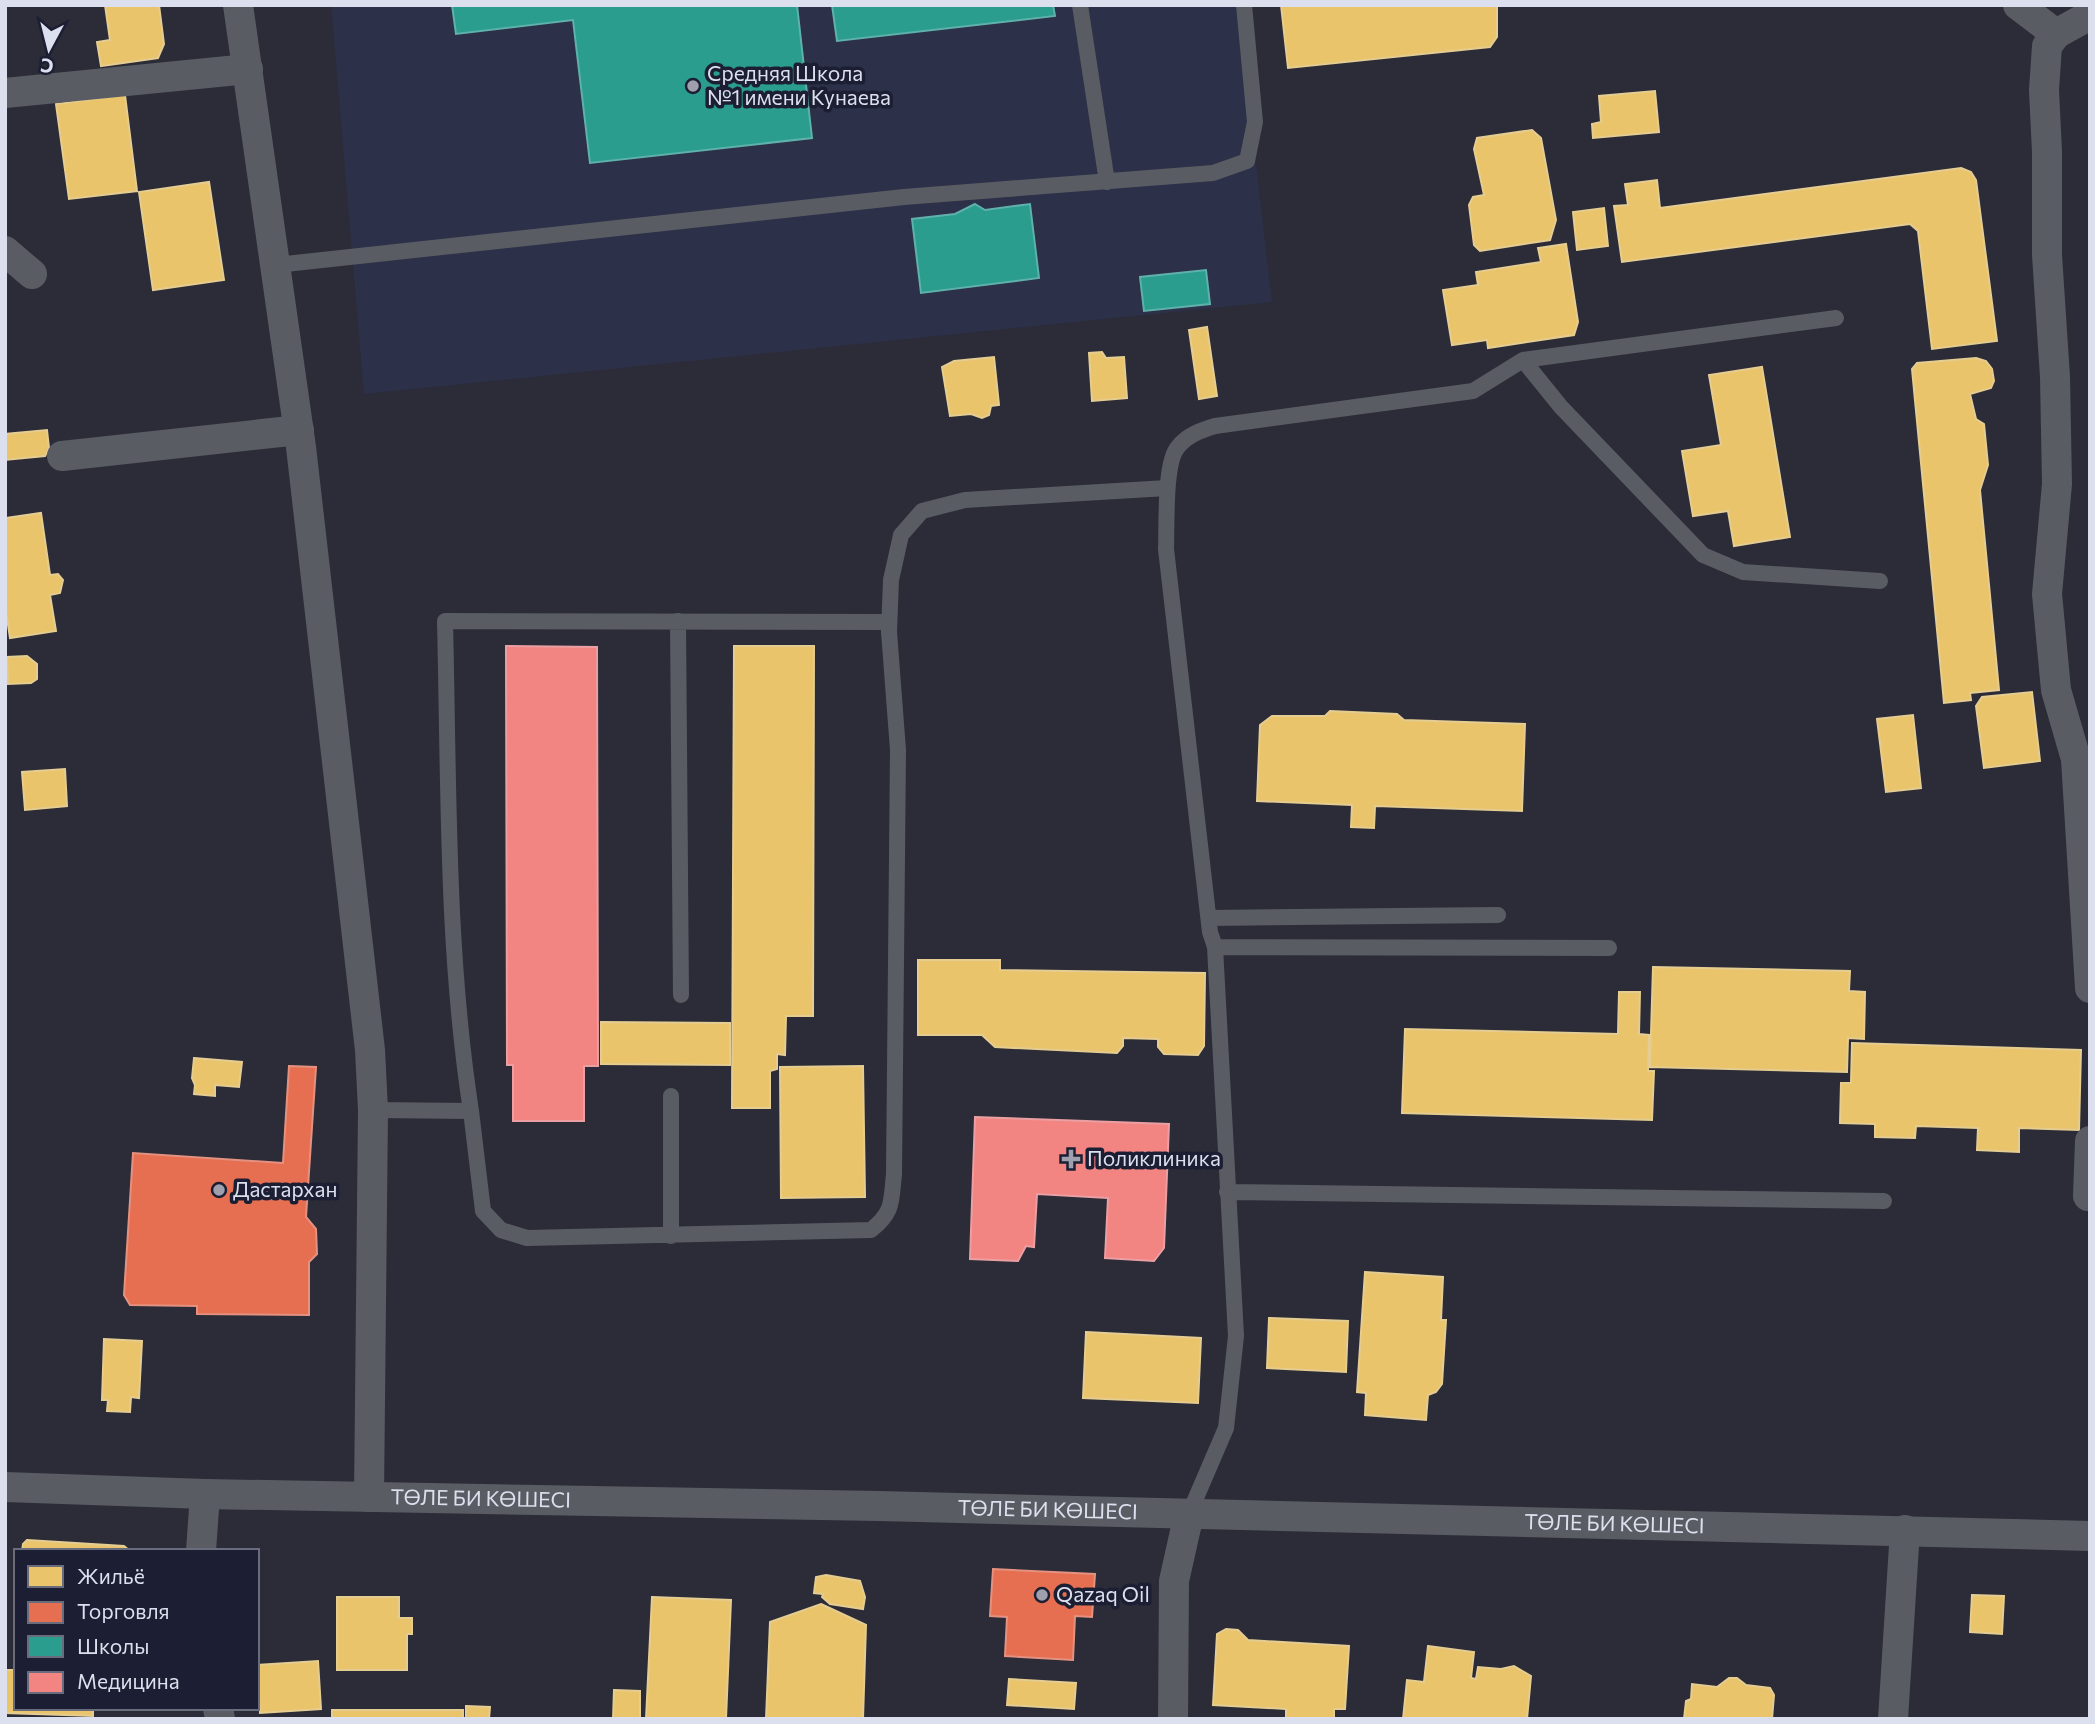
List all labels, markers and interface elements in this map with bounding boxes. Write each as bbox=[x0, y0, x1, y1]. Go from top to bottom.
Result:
north arrow bbox=[14, 14, 84, 84]
text: С bbox=[39, 54, 55, 79]
place label: Средняя Школа №1 имени Кунаева bbox=[707, 60, 891, 109]
marker: Средняя Школа №1 имени Кунаева bbox=[685, 78, 701, 94]
place label: Поликлиника bbox=[1087, 1145, 1221, 1170]
marker: Поликлиника bbox=[1061, 1149, 1081, 1169]
place label: Дастархан bbox=[233, 1176, 337, 1201]
marker: Дастархан bbox=[211, 1182, 227, 1198]
street label: ТӨЛЕ БИ КӨШЕСІ bbox=[391, 1483, 571, 1512]
street label: ТӨЛЕ БИ КӨШЕСІ bbox=[957, 1494, 1138, 1523]
street label: ТӨЛЕ БИ КӨШЕСІ bbox=[1524, 1508, 1705, 1537]
legend bbox=[14, 1549, 259, 1710]
text: Жильё bbox=[77, 1563, 145, 1588]
place label: Qazaq Oil bbox=[1056, 1581, 1150, 1606]
marker: Qazaq Oil bbox=[1034, 1587, 1050, 1603]
text: Торговля bbox=[77, 1598, 170, 1623]
text: Школы bbox=[77, 1633, 149, 1658]
text: Медицина bbox=[77, 1668, 180, 1693]

